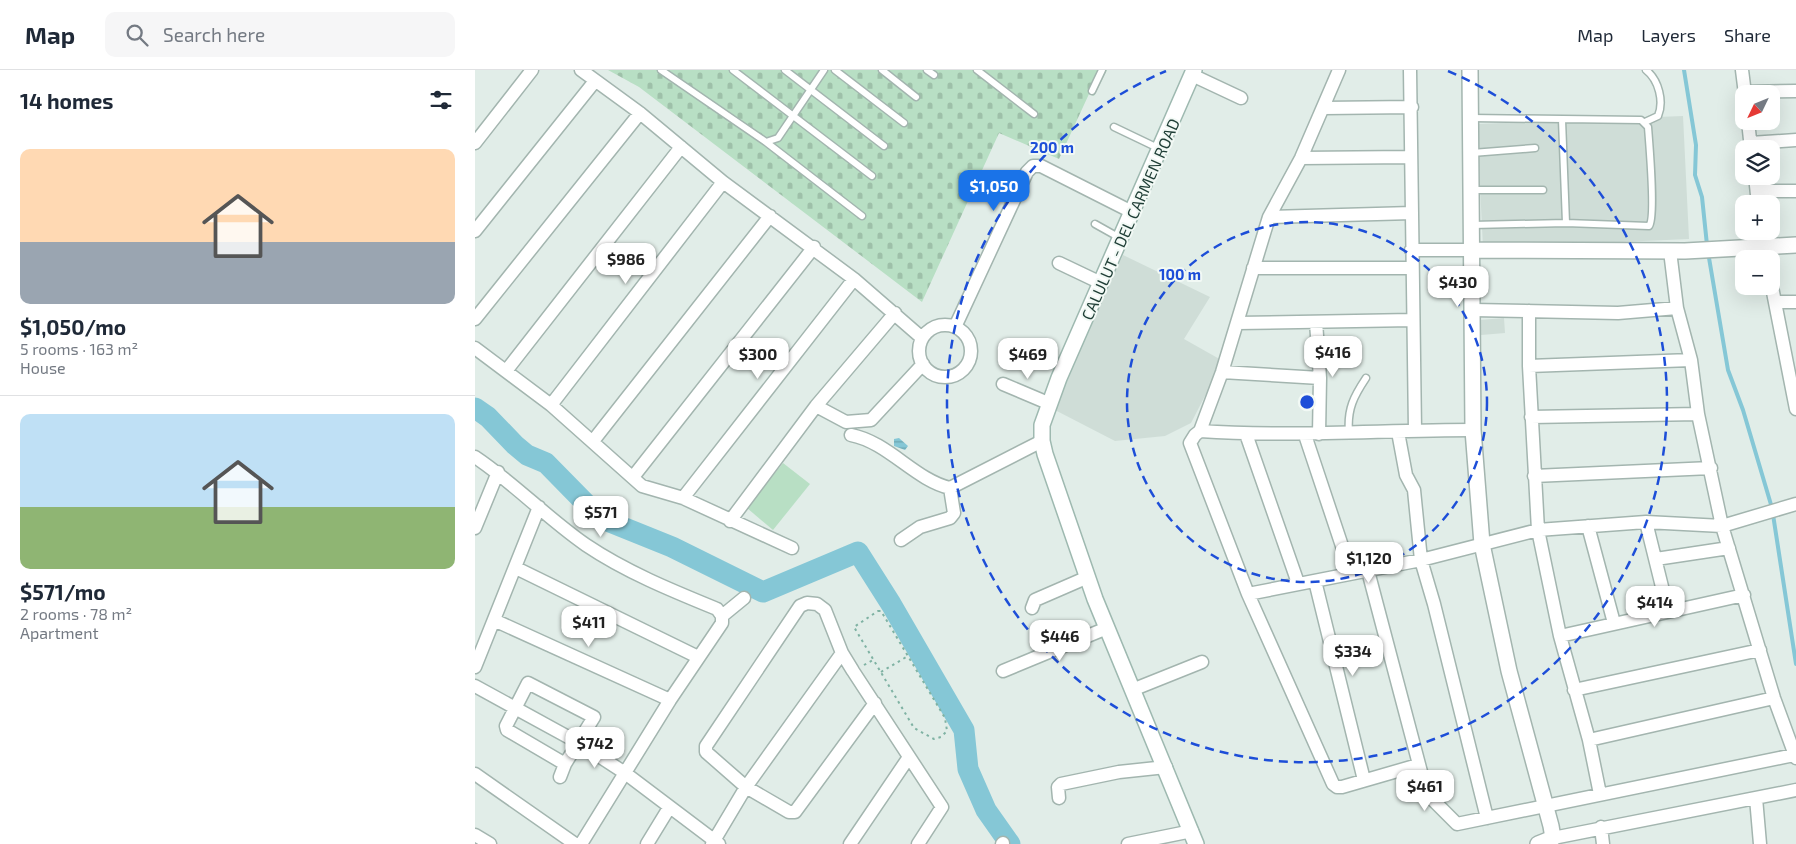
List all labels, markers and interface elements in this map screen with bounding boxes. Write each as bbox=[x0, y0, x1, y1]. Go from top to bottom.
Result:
search box bbox=[105, 12, 455, 57]
text: Map bbox=[25, 20, 75, 49]
icon: search bbox=[123, 21, 151, 49]
text: Search here bbox=[163, 23, 265, 46]
text: Map bbox=[1577, 24, 1613, 46]
text: Layers bbox=[1641, 24, 1696, 46]
text: Share bbox=[1724, 24, 1771, 46]
north arrow bbox=[1735, 85, 1780, 130]
map controls bbox=[1735, 85, 1780, 295]
icon: filters bbox=[427, 86, 455, 114]
text: 14 homes bbox=[20, 88, 114, 113]
street label: CALULUT - DEL CARMEN ROAD bbox=[1077, 115, 1183, 323]
text: 200 m bbox=[1030, 138, 1074, 156]
button: layers bbox=[1735, 140, 1780, 185]
pin: $1,050 bbox=[953, 170, 1035, 212]
text: $1,050 bbox=[969, 176, 1019, 195]
icon: home bbox=[193, 181, 283, 271]
button: + bbox=[1735, 195, 1780, 240]
pin: $986 bbox=[596, 242, 656, 285]
text: $986 bbox=[607, 249, 645, 268]
button: − bbox=[1735, 250, 1780, 295]
text: 100 m bbox=[1159, 265, 1201, 283]
pin: $430 bbox=[1428, 266, 1488, 308]
text: $430 bbox=[1439, 272, 1477, 291]
text: $1,050/mo bbox=[20, 314, 126, 339]
pin: $416 bbox=[1303, 336, 1363, 378]
pin: $300 bbox=[728, 338, 788, 380]
pin: $469 bbox=[998, 338, 1058, 380]
text: 5 rooms · 163 m² bbox=[20, 339, 138, 358]
text: $416 bbox=[1315, 342, 1351, 361]
text: $300 bbox=[739, 344, 777, 363]
text: $469 bbox=[1009, 344, 1047, 363]
text: House bbox=[20, 358, 66, 377]
centre of rings bbox=[1298, 393, 1316, 411]
icon: home bbox=[193, 447, 283, 537]
pin: $571 bbox=[571, 496, 631, 538]
text: $571 bbox=[584, 502, 618, 521]
pin: $1,120 bbox=[1328, 542, 1410, 584]
text: $1,120 bbox=[1346, 548, 1392, 567]
text: $571/mo bbox=[20, 579, 106, 604]
pin: $414 bbox=[1625, 586, 1685, 628]
text: $414 bbox=[1637, 592, 1673, 611]
text: 2 rooms · 78 m² bbox=[20, 604, 132, 623]
pin: $411 bbox=[559, 606, 619, 648]
text: $411 bbox=[572, 612, 606, 631]
pin: $446 bbox=[1030, 620, 1090, 662]
text: Apartment bbox=[20, 623, 99, 642]
text: $446 bbox=[1040, 626, 1080, 645]
pin: $334 bbox=[1323, 634, 1383, 677]
text: $334 bbox=[1334, 641, 1372, 660]
pin: $742 bbox=[565, 726, 625, 769]
text: $742 bbox=[576, 733, 614, 752]
pin: $461 bbox=[1395, 770, 1455, 812]
text: $461 bbox=[1407, 776, 1443, 795]

